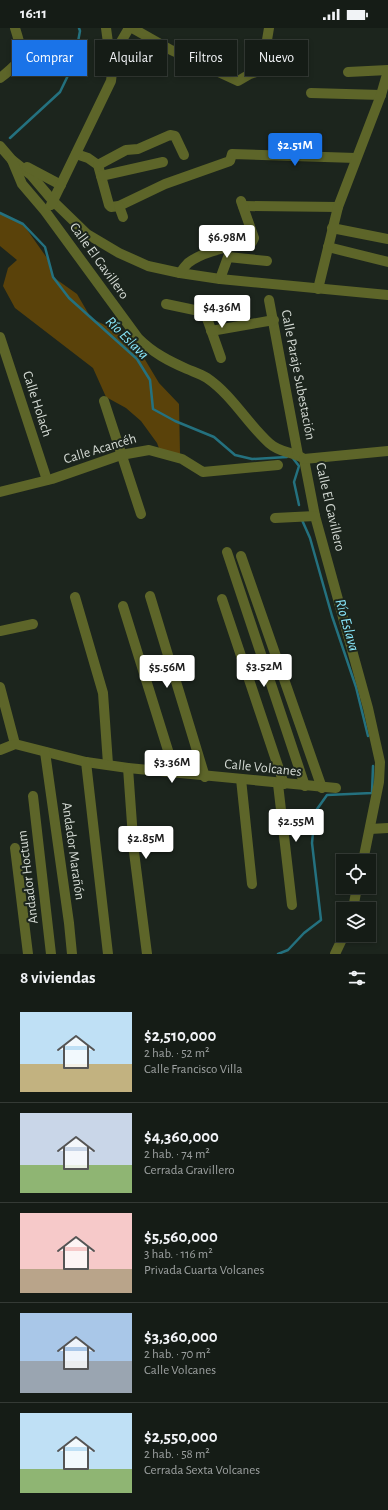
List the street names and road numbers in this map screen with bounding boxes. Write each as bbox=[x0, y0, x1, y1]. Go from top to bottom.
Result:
street label: Calle El Gavillero bbox=[67, 220, 131, 302]
street label: Calle Paraje Subestación bbox=[279, 309, 317, 441]
street label: Calle Holach bbox=[20, 369, 54, 439]
street label: Calle Acancéh bbox=[62, 431, 138, 467]
street label: Calle El Gavillero bbox=[313, 461, 347, 553]
street label: Calle Volcanes bbox=[224, 757, 302, 779]
street label: Andador Marañón bbox=[59, 801, 87, 901]
street label: Andador Hoctum bbox=[15, 830, 41, 924]

